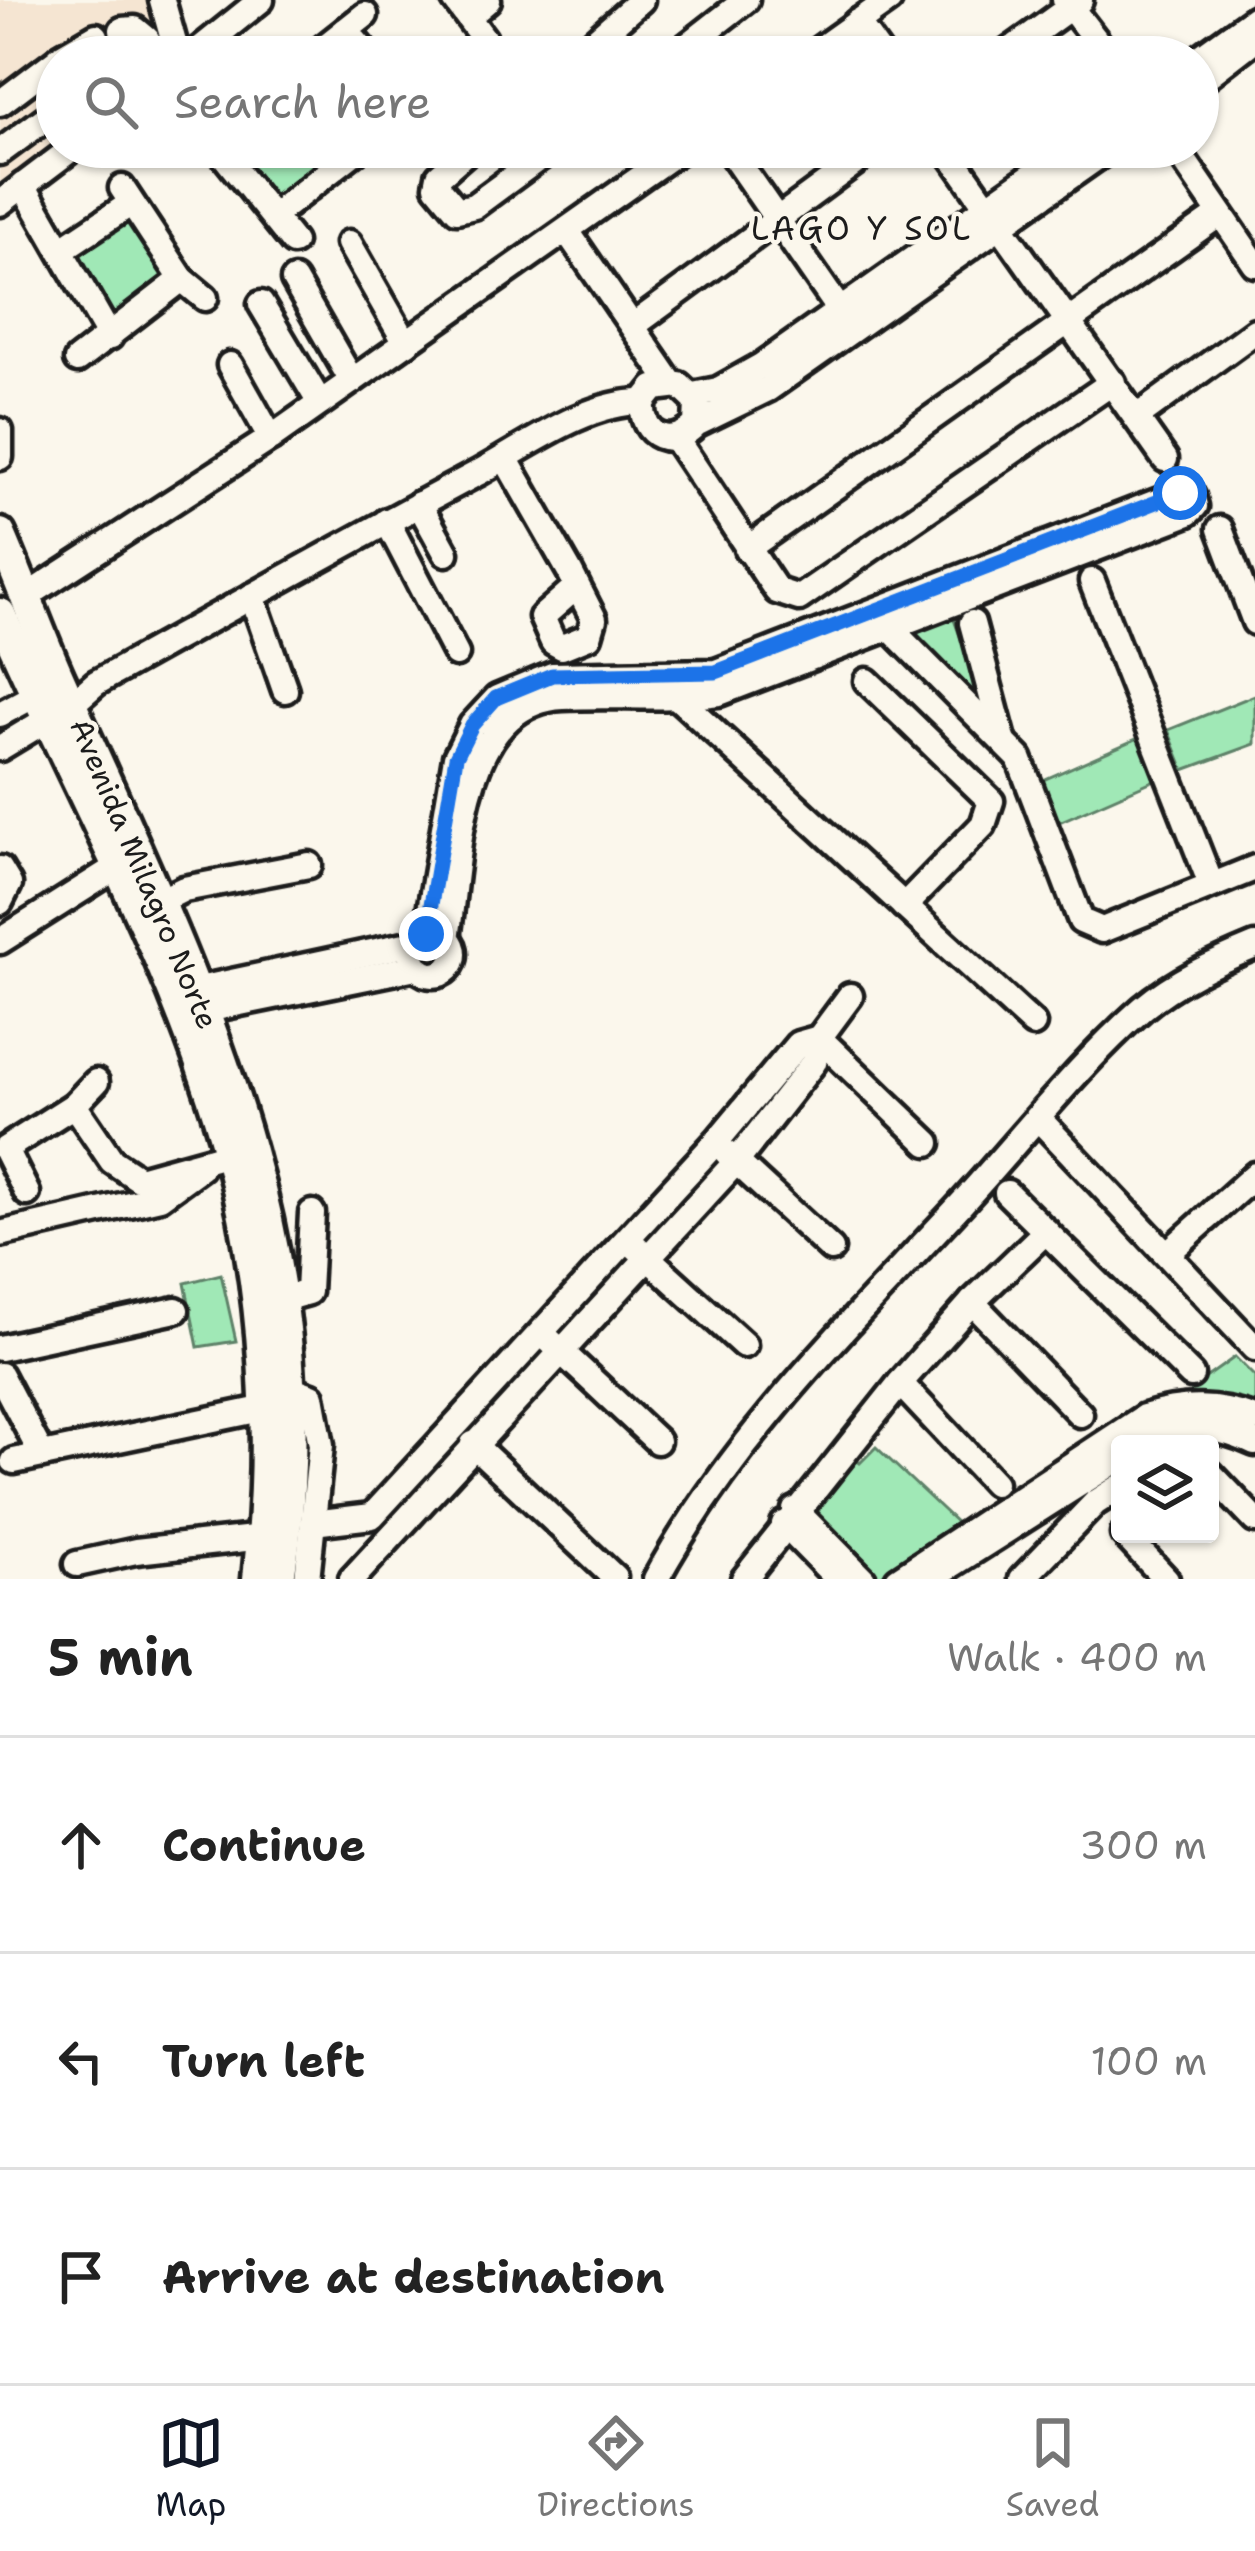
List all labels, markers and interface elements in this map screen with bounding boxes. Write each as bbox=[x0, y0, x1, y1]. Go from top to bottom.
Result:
search box bbox=[36, 36, 1219, 168]
icon: search bbox=[78, 69, 144, 135]
text: Search here bbox=[174, 72, 431, 132]
district label: LAGO Y SOL bbox=[751, 206, 973, 251]
route start bbox=[1153, 466, 1207, 520]
street label: Avenida Milagro Norte bbox=[60, 712, 229, 1035]
route end bbox=[399, 907, 453, 961]
map controls bbox=[1111, 1435, 1219, 1543]
button: layers bbox=[1111, 1435, 1219, 1543]
text: 5 min bbox=[48, 1623, 193, 1691]
text: Walk · 400 m bbox=[947, 1631, 1207, 1683]
icon: ahead bbox=[48, 1812, 114, 1878]
text: Continue bbox=[162, 1815, 366, 1875]
text: 300 m bbox=[1079, 1819, 1207, 1871]
icon: left bbox=[48, 2028, 114, 2094]
text: Turn left bbox=[162, 2031, 365, 2091]
text: 100 m bbox=[1091, 2035, 1207, 2087]
icon: arrive bbox=[48, 2244, 114, 2310]
text: Arrive at destination bbox=[162, 2247, 665, 2307]
tab: Map bbox=[156, 2410, 226, 2527]
tab: Directions bbox=[537, 2410, 695, 2527]
tab: Saved bbox=[1006, 2410, 1099, 2527]

